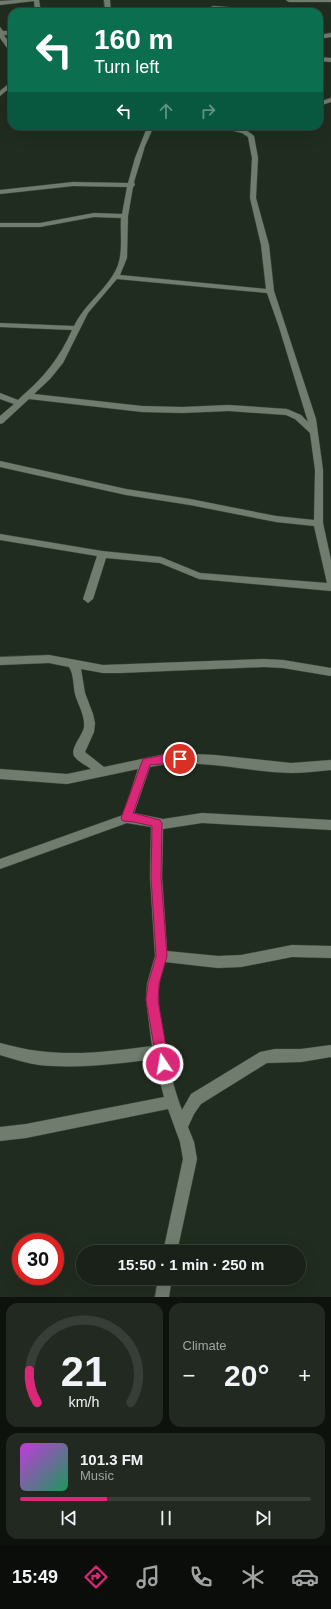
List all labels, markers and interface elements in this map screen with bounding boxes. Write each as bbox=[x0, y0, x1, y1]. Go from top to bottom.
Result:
icon: left bbox=[28, 24, 80, 76]
text: 160 m bbox=[94, 24, 173, 55]
text: Turn left bbox=[94, 57, 159, 77]
icon: left bbox=[113, 100, 135, 122]
icon: ahead bbox=[155, 100, 177, 122]
icon: right bbox=[197, 100, 219, 122]
pin bbox=[163, 742, 197, 776]
icon: arrive bbox=[169, 748, 191, 770]
position arrow bbox=[142, 1043, 184, 1085]
speed limit sign: 30 bbox=[12, 1233, 64, 1285]
text: 15:50 · 1 min · 250 m bbox=[118, 1256, 264, 1273]
text: Climate bbox=[183, 1338, 227, 1353]
text: 21 bbox=[61, 1348, 107, 1395]
text: 20° bbox=[224, 1359, 269, 1392]
text: − bbox=[183, 1363, 195, 1388]
text: + bbox=[298, 1363, 311, 1388]
text: km/h bbox=[69, 1394, 100, 1410]
text: 101.3 FM bbox=[80, 1451, 143, 1468]
text: Music bbox=[80, 1468, 114, 1483]
icon: previous bbox=[58, 1507, 80, 1529]
icon: pause bbox=[155, 1507, 177, 1529]
icon: next bbox=[252, 1507, 274, 1529]
icon: directions bbox=[82, 1563, 110, 1591]
icon: music bbox=[134, 1563, 162, 1591]
icon: phone bbox=[187, 1563, 215, 1591]
icon: climate bbox=[239, 1563, 267, 1591]
icon: car bbox=[291, 1563, 319, 1591]
text: 15:49 bbox=[12, 1567, 58, 1587]

